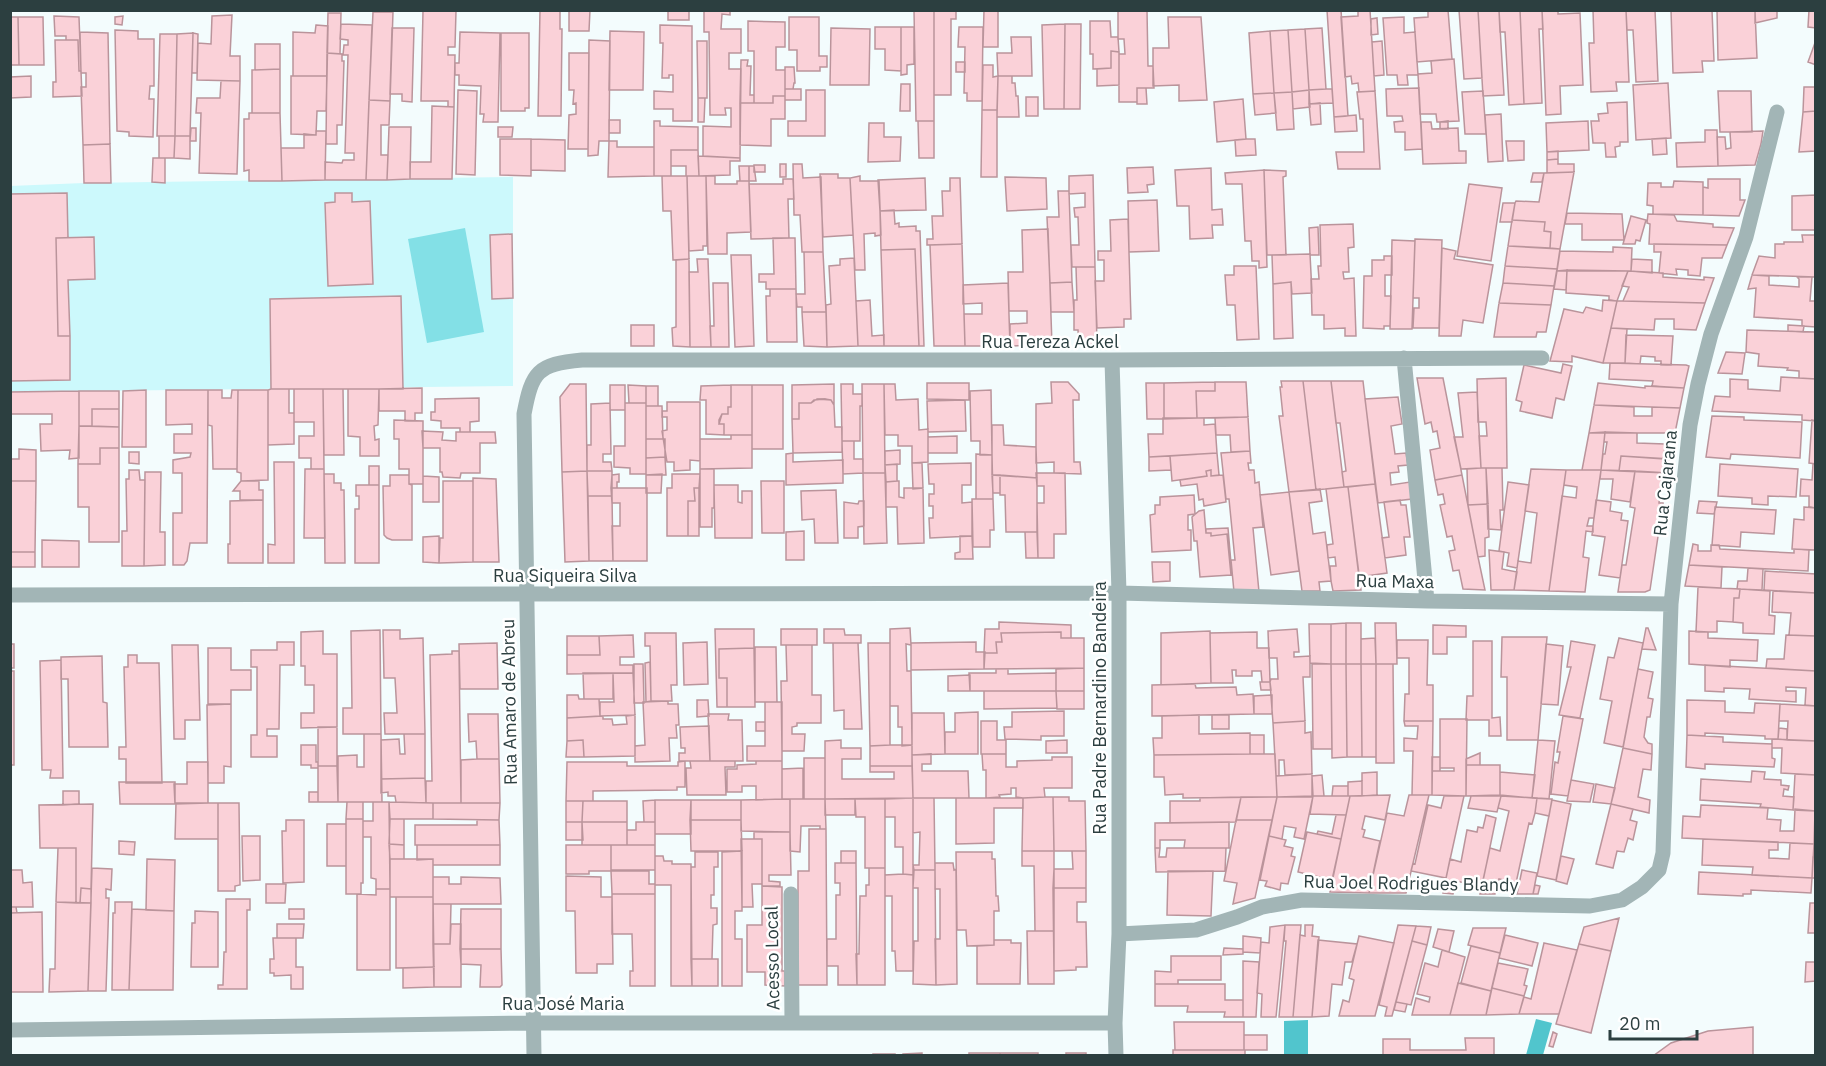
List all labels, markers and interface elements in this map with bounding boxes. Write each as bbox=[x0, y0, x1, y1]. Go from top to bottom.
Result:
street label: Rua Tereza Ackel bbox=[981, 330, 1119, 353]
street label: Rua Cajarana bbox=[1648, 428, 1682, 537]
street label: Rua Siqueira Silva bbox=[493, 564, 637, 587]
street label: Rua Maxa bbox=[1356, 569, 1435, 593]
street label: Rua Padre Bernardino Bandeira bbox=[1088, 581, 1111, 835]
street label: Rua Amaro de Abreu bbox=[496, 619, 522, 785]
street label: Rua Joel Rodrigues Blandy bbox=[1303, 870, 1519, 896]
street label: Acesso Local bbox=[760, 905, 784, 1010]
street label: Rua José Maria bbox=[502, 992, 625, 1015]
scale bar bbox=[1610, 1003, 1697, 1041]
text: 20 m bbox=[1619, 1012, 1661, 1035]

